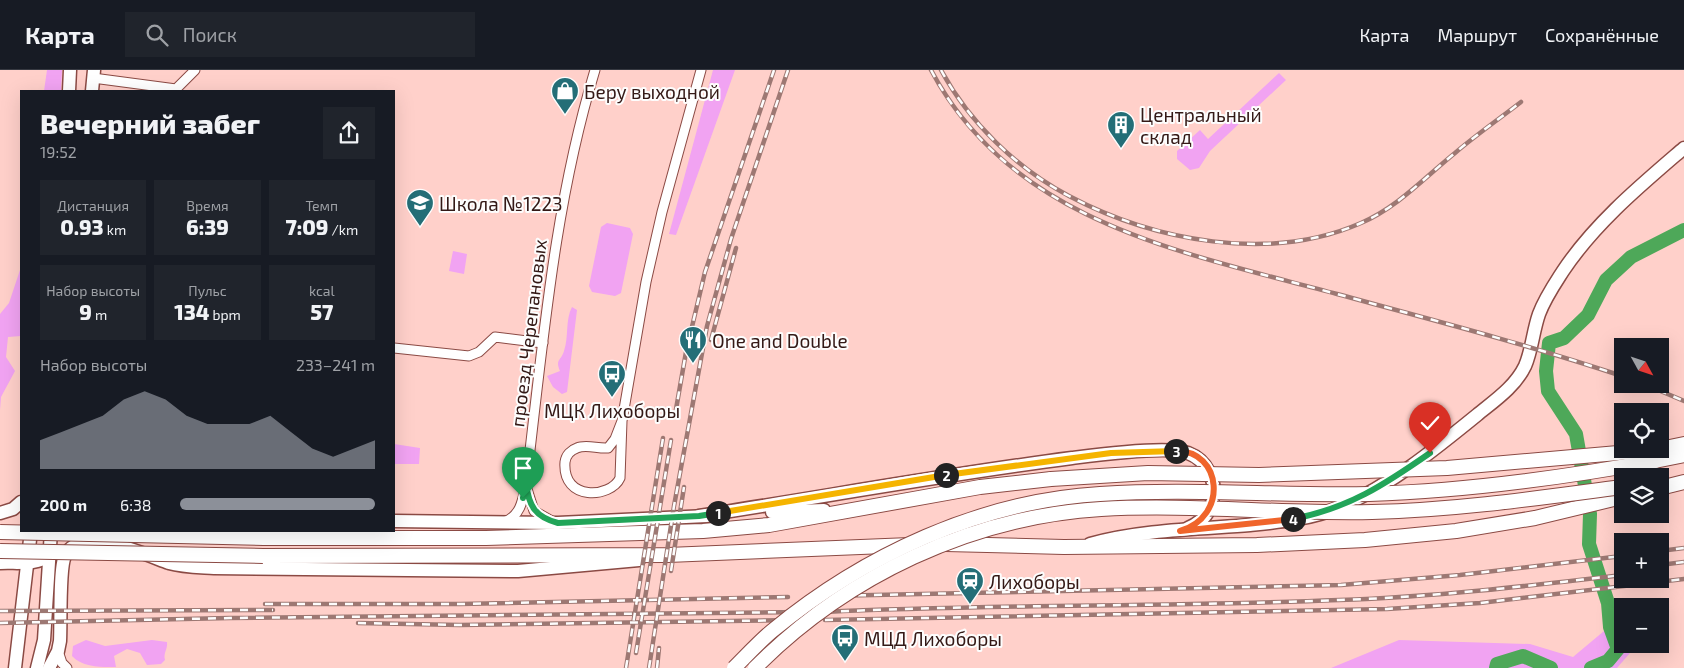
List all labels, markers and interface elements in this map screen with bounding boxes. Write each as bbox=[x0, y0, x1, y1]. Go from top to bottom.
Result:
search box bbox=[125, 12, 475, 57]
text: Карта bbox=[25, 20, 95, 49]
icon: search bbox=[143, 21, 171, 49]
text: Поиск bbox=[183, 23, 237, 46]
text: Карта bbox=[1359, 24, 1409, 46]
text: Маршрут bbox=[1437, 24, 1517, 46]
text: Сохранённые bbox=[1545, 24, 1659, 46]
shop icon: Беру выходной bbox=[550, 76, 580, 115]
place label: Беру выходной bbox=[584, 80, 720, 104]
place label: Центральный склад bbox=[1140, 103, 1262, 148]
text: Вечерний забег bbox=[40, 106, 260, 140]
button: share bbox=[323, 107, 375, 159]
building icon: Центральный склад bbox=[1106, 110, 1136, 149]
text: 19:52 bbox=[40, 142, 77, 161]
school or university icon: Школа №1223 bbox=[405, 188, 435, 227]
place label: Школа №1223 bbox=[439, 192, 563, 215]
text: Дистанция bbox=[57, 197, 129, 214]
text: Время bbox=[186, 197, 229, 214]
text: Темп bbox=[305, 197, 338, 214]
text: 0.93 bbox=[60, 214, 104, 239]
text: 6:39 bbox=[186, 214, 229, 239]
text: 7:09 bbox=[285, 214, 328, 239]
text: km bbox=[104, 221, 126, 238]
text: /km bbox=[328, 221, 358, 238]
street label: проезд Черепановых bbox=[505, 238, 551, 428]
text: Набор высоты bbox=[46, 282, 140, 299]
text: Пульс bbox=[188, 282, 227, 299]
text: kcal bbox=[309, 282, 335, 299]
text: 9 bbox=[79, 299, 92, 324]
text: 134 bbox=[174, 299, 209, 324]
text: 57 bbox=[310, 299, 333, 324]
text: m bbox=[92, 306, 107, 323]
text: bpm bbox=[209, 306, 241, 323]
restaurant icon: One and Double bbox=[678, 325, 708, 364]
place label: One and Double bbox=[712, 329, 848, 352]
north arrow bbox=[1614, 338, 1669, 392]
map controls bbox=[1614, 338, 1669, 653]
text: Набор высоты bbox=[40, 355, 147, 374]
text: 233–241 m bbox=[296, 355, 375, 374]
bus stop icon: МЦК Лихоборы bbox=[597, 359, 627, 398]
place label: МЦК Лихоборы bbox=[544, 399, 680, 422]
pin bbox=[1409, 402, 1451, 453]
button: locate bbox=[1614, 403, 1669, 458]
icon: check bbox=[1416, 409, 1444, 437]
pin: 3 bbox=[1164, 438, 1188, 464]
text: 3 bbox=[1173, 443, 1180, 460]
pin bbox=[502, 447, 544, 498]
icon: arrive bbox=[509, 454, 537, 482]
pin: 2 bbox=[934, 462, 958, 488]
text: 2 bbox=[942, 467, 951, 484]
button: layers bbox=[1614, 468, 1669, 523]
text: 200 m bbox=[40, 495, 87, 514]
text: 6:38 bbox=[120, 495, 152, 514]
pin: 1 bbox=[706, 500, 730, 526]
text: 1 bbox=[715, 505, 722, 522]
pin: 4 bbox=[1280, 506, 1306, 532]
text: 4 bbox=[1289, 511, 1298, 528]
button: + bbox=[1614, 533, 1669, 588]
station icon: Лихоборы bbox=[955, 566, 985, 605]
place label: Лихоборы bbox=[989, 570, 1080, 593]
button: − bbox=[1614, 598, 1669, 653]
bus stop icon: МЦД Лихоборы bbox=[830, 623, 860, 662]
place label: МЦД Лихоборы bbox=[864, 627, 1002, 650]

